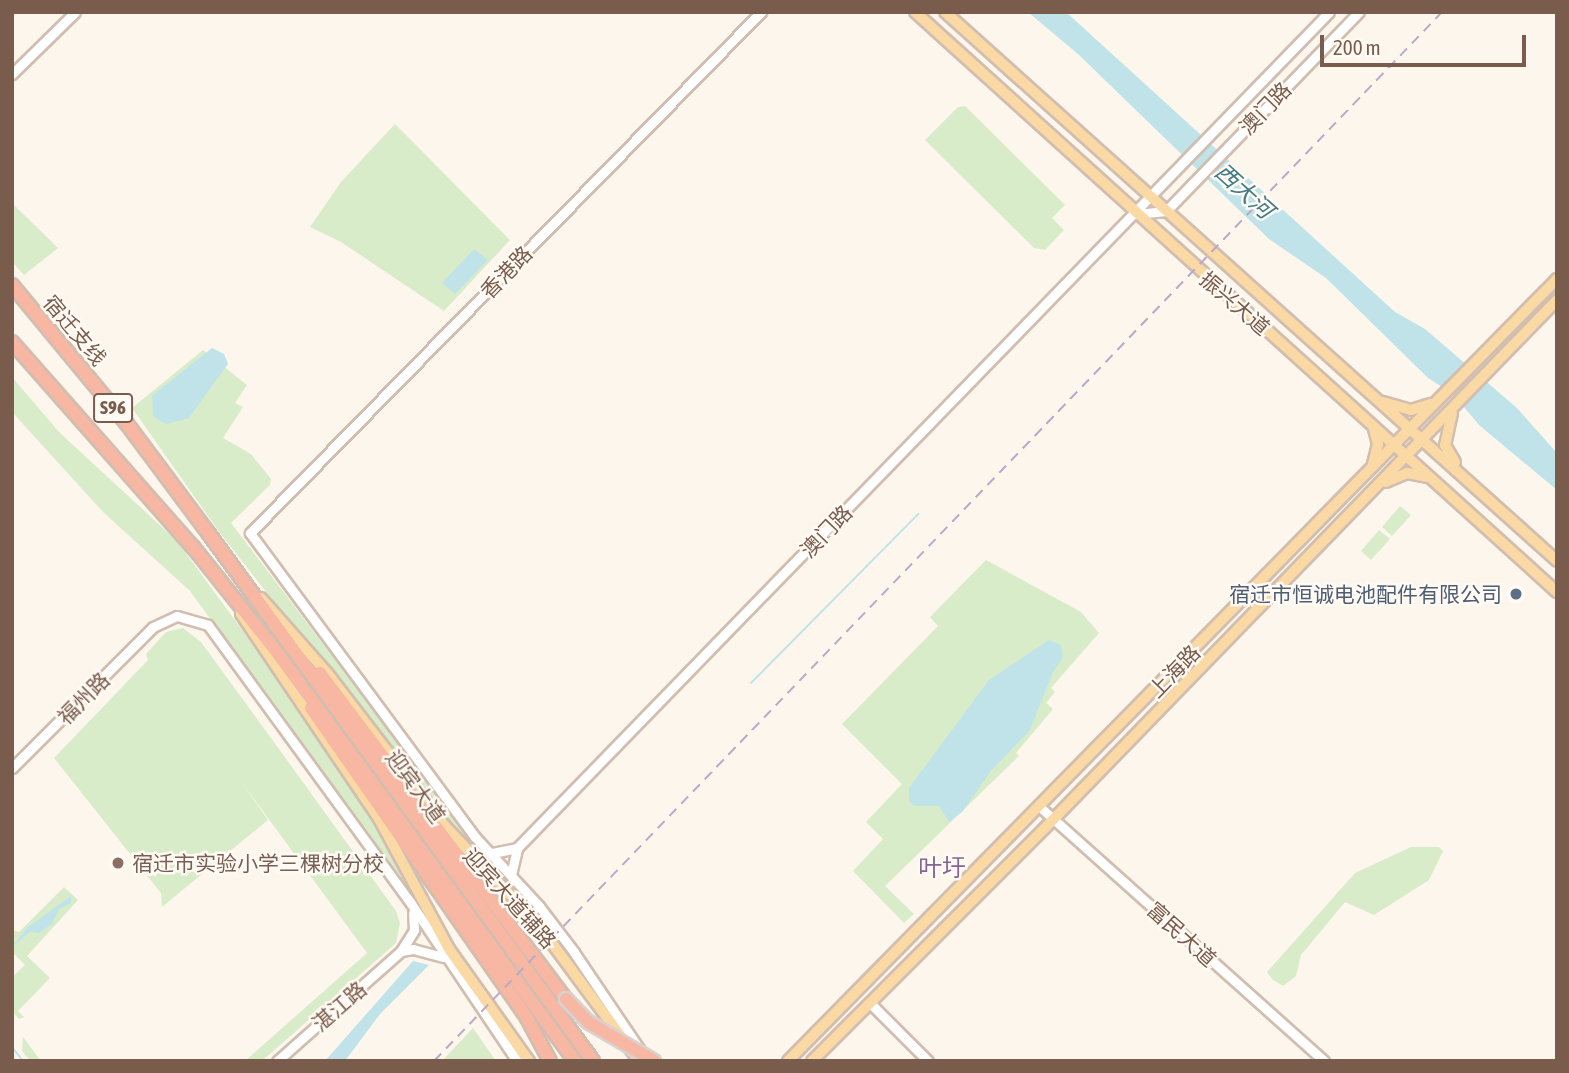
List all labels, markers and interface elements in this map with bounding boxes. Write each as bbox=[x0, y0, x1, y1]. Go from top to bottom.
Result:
scale bar bbox=[1324, 21, 1530, 65]
text: 200 m bbox=[1333, 35, 1381, 59]
street label: 澳门路 bbox=[1234, 77, 1296, 139]
water label: 西大河 bbox=[1209, 158, 1279, 224]
street label: 香港路 bbox=[475, 241, 537, 303]
street label: 振兴大道 bbox=[1195, 266, 1275, 340]
street label: 宿迁支线 bbox=[38, 290, 112, 370]
road number: S96 bbox=[92, 392, 134, 424]
street label: 澳门路 bbox=[795, 500, 857, 562]
place label: 宿迁市恒诚电池配件有限公司 bbox=[1229, 581, 1502, 607]
marker: 宿迁市恒诚电池配件有限公司 bbox=[1508, 586, 1524, 602]
street label: 上海路 bbox=[1143, 640, 1205, 702]
street label: 福州路 bbox=[52, 667, 114, 729]
street label: 迎宾大道 bbox=[381, 745, 451, 827]
street label: 迎宾大道辅路 bbox=[458, 843, 562, 953]
place label: 宿迁市实验小学三棵树分校 bbox=[132, 850, 384, 876]
district label: 叶圩 bbox=[918, 854, 966, 882]
marker: 宿迁市实验小学三棵树分校 bbox=[110, 855, 126, 871]
street label: 富民大道 bbox=[1142, 897, 1222, 971]
street label: 湛江路 bbox=[307, 976, 371, 1036]

